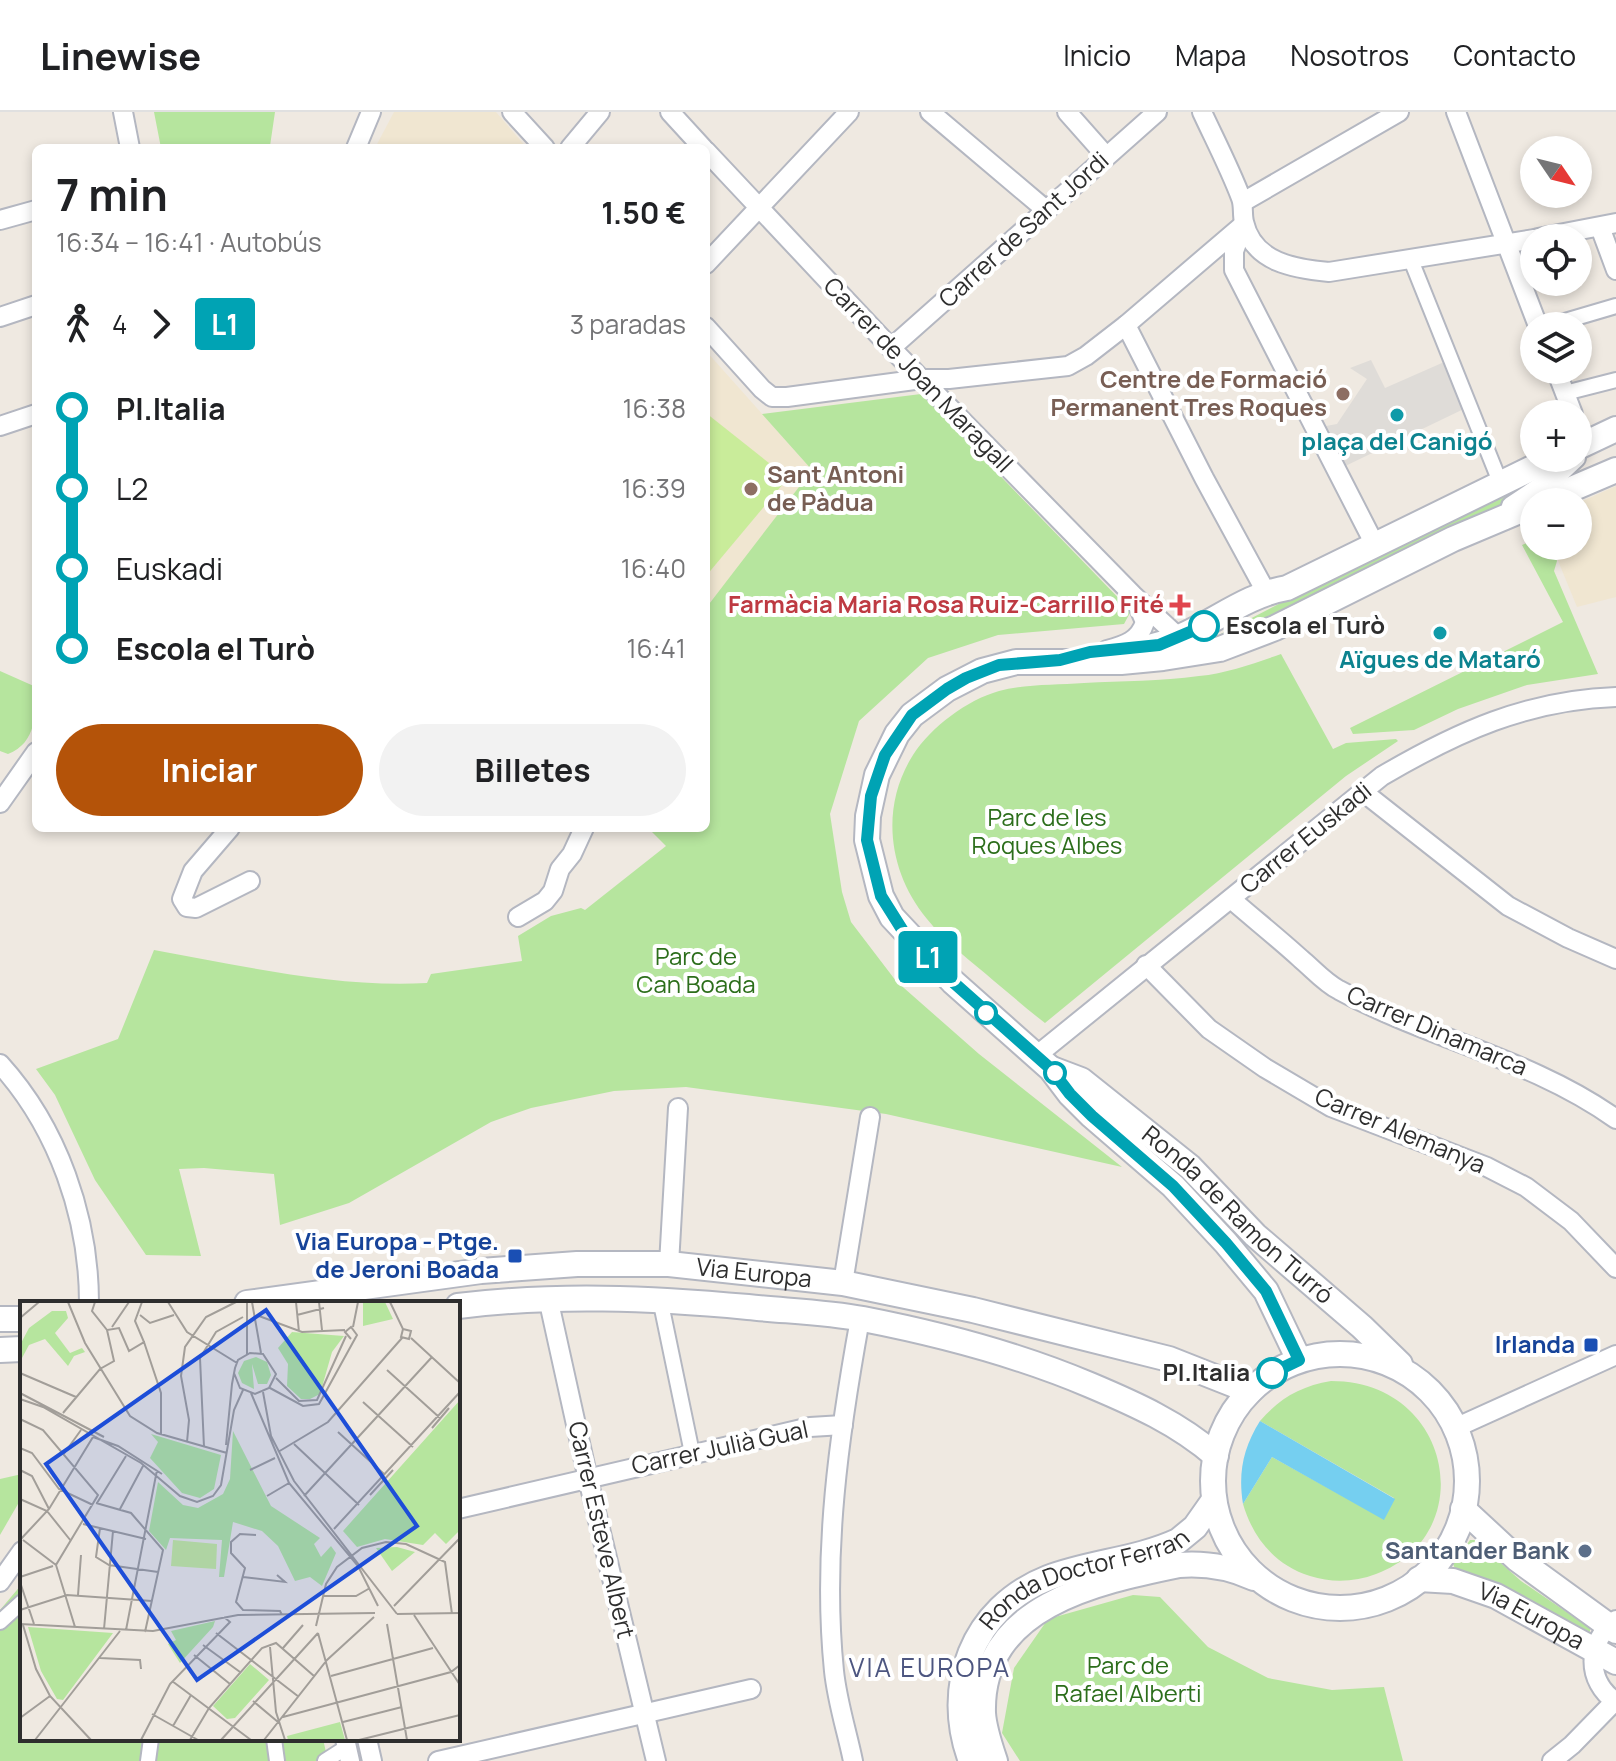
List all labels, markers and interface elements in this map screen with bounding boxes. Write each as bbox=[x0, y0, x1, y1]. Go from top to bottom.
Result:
text: Linewise bbox=[40, 29, 201, 81]
text: Inicio bbox=[1063, 36, 1131, 74]
text: Mapa bbox=[1175, 36, 1246, 74]
text: Nosotros bbox=[1290, 36, 1409, 74]
text: Contacto bbox=[1453, 36, 1576, 74]
north arrow bbox=[1520, 136, 1592, 208]
map controls bbox=[1520, 136, 1592, 560]
street label: Carrer de Sant Jordi bbox=[931, 144, 1115, 314]
text: 7 min bbox=[56, 164, 168, 224]
text: 1.50 € bbox=[601, 192, 686, 233]
text: 16:34 – 16:41 · Autobús bbox=[56, 224, 322, 260]
button: locate bbox=[1520, 224, 1592, 296]
street label: Carrer de Joan Maragall bbox=[817, 269, 1021, 479]
icon: walk bbox=[56, 302, 100, 346]
icon: forward bbox=[139, 302, 183, 346]
text: L1 bbox=[211, 305, 239, 343]
text: 4 bbox=[112, 306, 127, 342]
text: 3 paradas bbox=[570, 306, 686, 342]
button: layers bbox=[1520, 312, 1592, 384]
place label: Centre de Formació Permanent Tres Roques bbox=[1050, 362, 1327, 423]
marker: Centre de Formació Permanent Tres Roques bbox=[1334, 385, 1352, 403]
text: Pl.Italia bbox=[116, 388, 225, 429]
text: 16:38 bbox=[622, 390, 686, 426]
button: + bbox=[1520, 400, 1592, 472]
marker: plaça del Canigó bbox=[1388, 406, 1406, 424]
place label: plaça del Canigó bbox=[1301, 424, 1493, 457]
place label: Sant Antoni de Pàdua bbox=[767, 457, 904, 518]
text: L2 bbox=[116, 468, 148, 509]
text: 16:39 bbox=[621, 470, 686, 506]
marker: Sant Antoni de Pàdua bbox=[742, 480, 760, 498]
button: − bbox=[1520, 488, 1592, 560]
text: Euskadi bbox=[116, 548, 223, 589]
text: 16:40 bbox=[621, 550, 686, 586]
place label: Farmàcia Maria Rosa Ruiz-Carrillo Fité bbox=[728, 587, 1164, 620]
marker: Farmàcia Maria Rosa Ruiz-Carrillo Fité bbox=[1171, 596, 1189, 614]
place label: Escola el Turò bbox=[1226, 608, 1385, 641]
marker: Escola el Turò bbox=[1189, 611, 1219, 641]
marker: Aïgues de Mataró bbox=[1431, 624, 1449, 642]
text: Escola el Turò bbox=[116, 628, 315, 669]
text: 16:41 bbox=[626, 630, 686, 666]
place label: Aïgues de Mataró bbox=[1339, 642, 1541, 675]
button: Iniciar bbox=[56, 724, 363, 816]
button: Billetes bbox=[379, 724, 686, 816]
street label: Carrer Euskadi bbox=[1232, 773, 1378, 900]
park label: Parc de les Roques Albes bbox=[972, 800, 1122, 861]
line badge: L1 bbox=[892, 931, 964, 983]
text: L1 bbox=[914, 938, 942, 976]
park label: Parc de Can Boada bbox=[636, 939, 756, 1000]
street label: Carrer Dinamarca bbox=[1342, 977, 1533, 1083]
unlabelled marker bbox=[975, 1002, 997, 1024]
unlabelled marker bbox=[1044, 1062, 1066, 1084]
street label: Carrer Alemanya bbox=[1310, 1079, 1491, 1180]
street label: Ronda de Ramon Turró bbox=[1136, 1117, 1341, 1310]
place label: Via Europa - Ptge. de Jeroni Boada bbox=[295, 1224, 499, 1285]
marker: Via Europa - Ptge. de Jeroni Boada bbox=[506, 1247, 524, 1265]
street label: Via Europa bbox=[695, 1249, 814, 1294]
inset map bbox=[20, 1301, 460, 1741]
place label: Irlanda bbox=[1495, 1327, 1575, 1360]
marker: Irlanda bbox=[1582, 1336, 1600, 1354]
place label: Pl.Italia bbox=[1162, 1355, 1250, 1388]
marker: Pl.Italia bbox=[1257, 1358, 1287, 1388]
street label: Carrer Julià Gual bbox=[628, 1412, 811, 1481]
street label: Carrer Esteve Albert bbox=[561, 1418, 643, 1641]
street label: Ronda Doctor Ferran bbox=[971, 1520, 1196, 1636]
place label: Santander Bank bbox=[1385, 1533, 1570, 1566]
marker: Santander Bank bbox=[1576, 1542, 1594, 1560]
street label: Via Europa bbox=[1474, 1573, 1591, 1657]
park label: Parc de Rafael Alberti bbox=[1054, 1648, 1202, 1709]
district label: VIA EUROPA bbox=[849, 1649, 1011, 1685]

